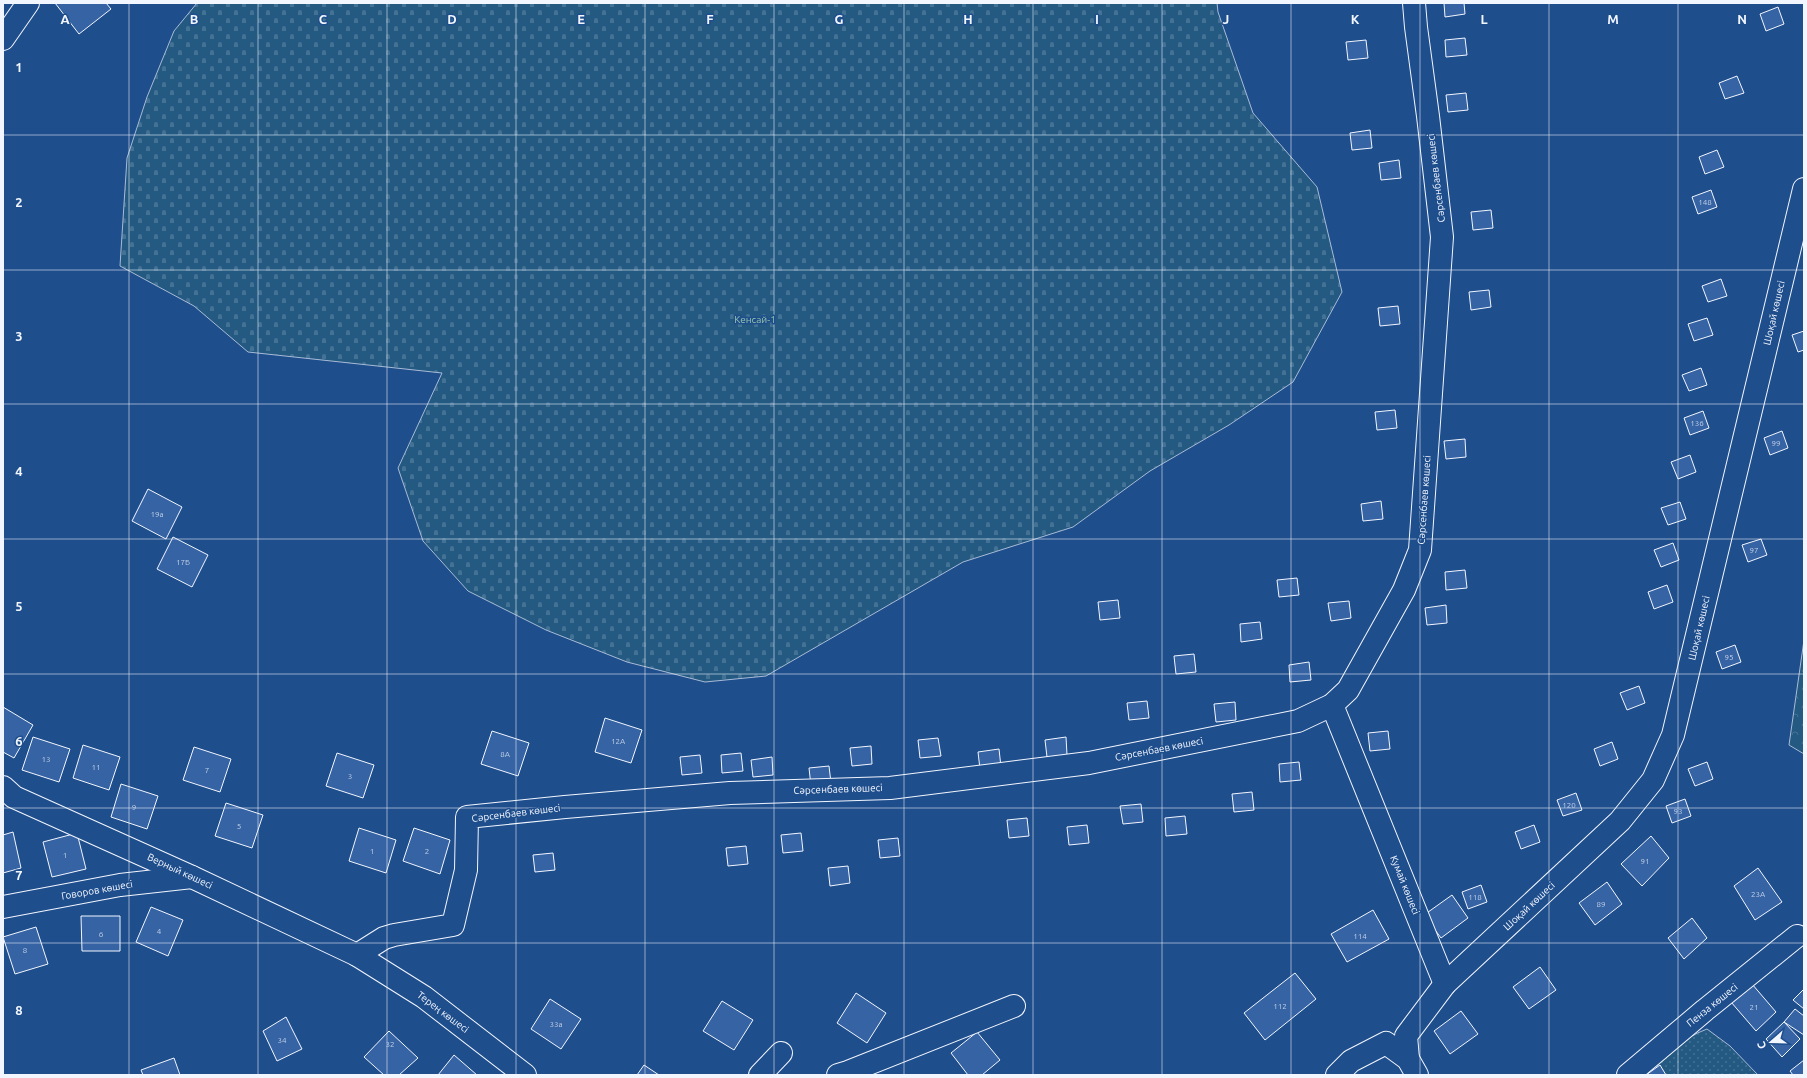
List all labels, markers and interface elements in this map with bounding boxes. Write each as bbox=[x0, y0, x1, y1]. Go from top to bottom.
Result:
text: A bbox=[60, 12, 70, 26]
text: B bbox=[190, 12, 199, 26]
text: C bbox=[319, 12, 328, 26]
text: D bbox=[447, 12, 457, 26]
text: E bbox=[577, 12, 585, 26]
text: F bbox=[706, 12, 714, 26]
text: G bbox=[835, 12, 844, 26]
text: H bbox=[963, 12, 973, 26]
text: I bbox=[1095, 12, 1099, 26]
text: J bbox=[1223, 12, 1229, 26]
text: K bbox=[1351, 12, 1360, 26]
text: L bbox=[1480, 12, 1488, 26]
text: M bbox=[1607, 12, 1619, 26]
text: N bbox=[1737, 12, 1747, 26]
text: 1 bbox=[15, 60, 23, 74]
street label: Сәрсенбаев көшесі bbox=[1425, 133, 1447, 223]
text: 2 bbox=[15, 195, 23, 209]
house number: 148 bbox=[1698, 198, 1712, 207]
street label: Шоқай көшесі bbox=[1761, 280, 1787, 346]
park label: Кенсай-1 bbox=[734, 314, 776, 325]
text: 3 bbox=[15, 329, 23, 343]
house number: 136 bbox=[1690, 419, 1704, 428]
house number: 99 bbox=[1771, 439, 1781, 448]
street label: Сәрсенбаев көшесі bbox=[1415, 455, 1433, 545]
text: 4 bbox=[15, 464, 23, 478]
house number: 19а bbox=[150, 510, 164, 519]
house number: 97 bbox=[1749, 546, 1759, 555]
house number: 17Б bbox=[176, 558, 190, 567]
street label: Шоқай көшесі bbox=[1686, 595, 1712, 661]
text: 5 bbox=[15, 599, 23, 613]
house number: 95 bbox=[1724, 653, 1734, 662]
text: 6 bbox=[15, 734, 23, 748]
street label: Сәрсенбаев көшесі bbox=[1114, 735, 1204, 763]
house number: 12А bbox=[611, 737, 626, 746]
house number: 8А bbox=[500, 750, 511, 759]
house number: 13 bbox=[41, 755, 51, 764]
house number: 11 bbox=[91, 763, 101, 772]
house number: 7 bbox=[205, 766, 209, 775]
house number: 3 bbox=[348, 772, 352, 781]
street label: Сәрсенбаев көшесі bbox=[793, 782, 883, 796]
house number: 120 bbox=[1562, 801, 1576, 810]
street label: Сәрсенбаев көшесі bbox=[471, 802, 561, 824]
house number: 9 bbox=[132, 803, 136, 812]
house number: 93 bbox=[1673, 807, 1683, 816]
house number: 5 bbox=[237, 822, 241, 831]
house number: 1 bbox=[370, 847, 374, 856]
house number: 2 bbox=[425, 847, 429, 856]
house number: 1 bbox=[63, 851, 67, 860]
street label: Верный көшесі bbox=[146, 851, 214, 891]
street label: Кумай көшесі bbox=[1388, 854, 1422, 916]
house number: 91 bbox=[1640, 857, 1650, 866]
text: 7 bbox=[15, 868, 23, 882]
street label: Говоров көшесі bbox=[60, 878, 134, 902]
street label: Шоқай көшесі bbox=[1501, 880, 1557, 932]
house number: 23А bbox=[1751, 890, 1766, 899]
house number: 118 bbox=[1468, 893, 1482, 902]
house number: 89 bbox=[1596, 900, 1606, 909]
house number: 4 bbox=[157, 927, 162, 936]
house number: 6 bbox=[99, 930, 104, 939]
house number: 114 bbox=[1353, 932, 1367, 941]
house number: 8 bbox=[23, 946, 28, 955]
street label: Пенза көшесі bbox=[1684, 981, 1740, 1029]
street label: Терең көшесі bbox=[415, 989, 471, 1035]
house number: 112 bbox=[1273, 1002, 1287, 1011]
text: 8 bbox=[15, 1003, 23, 1017]
house number: 21 bbox=[1749, 1003, 1759, 1012]
house number: 33а bbox=[549, 1020, 563, 1029]
north arrow bbox=[1751, 1022, 1791, 1062]
house number: 34 bbox=[277, 1036, 287, 1045]
house number: 32 bbox=[385, 1040, 395, 1049]
text: С bbox=[1755, 1040, 1768, 1051]

